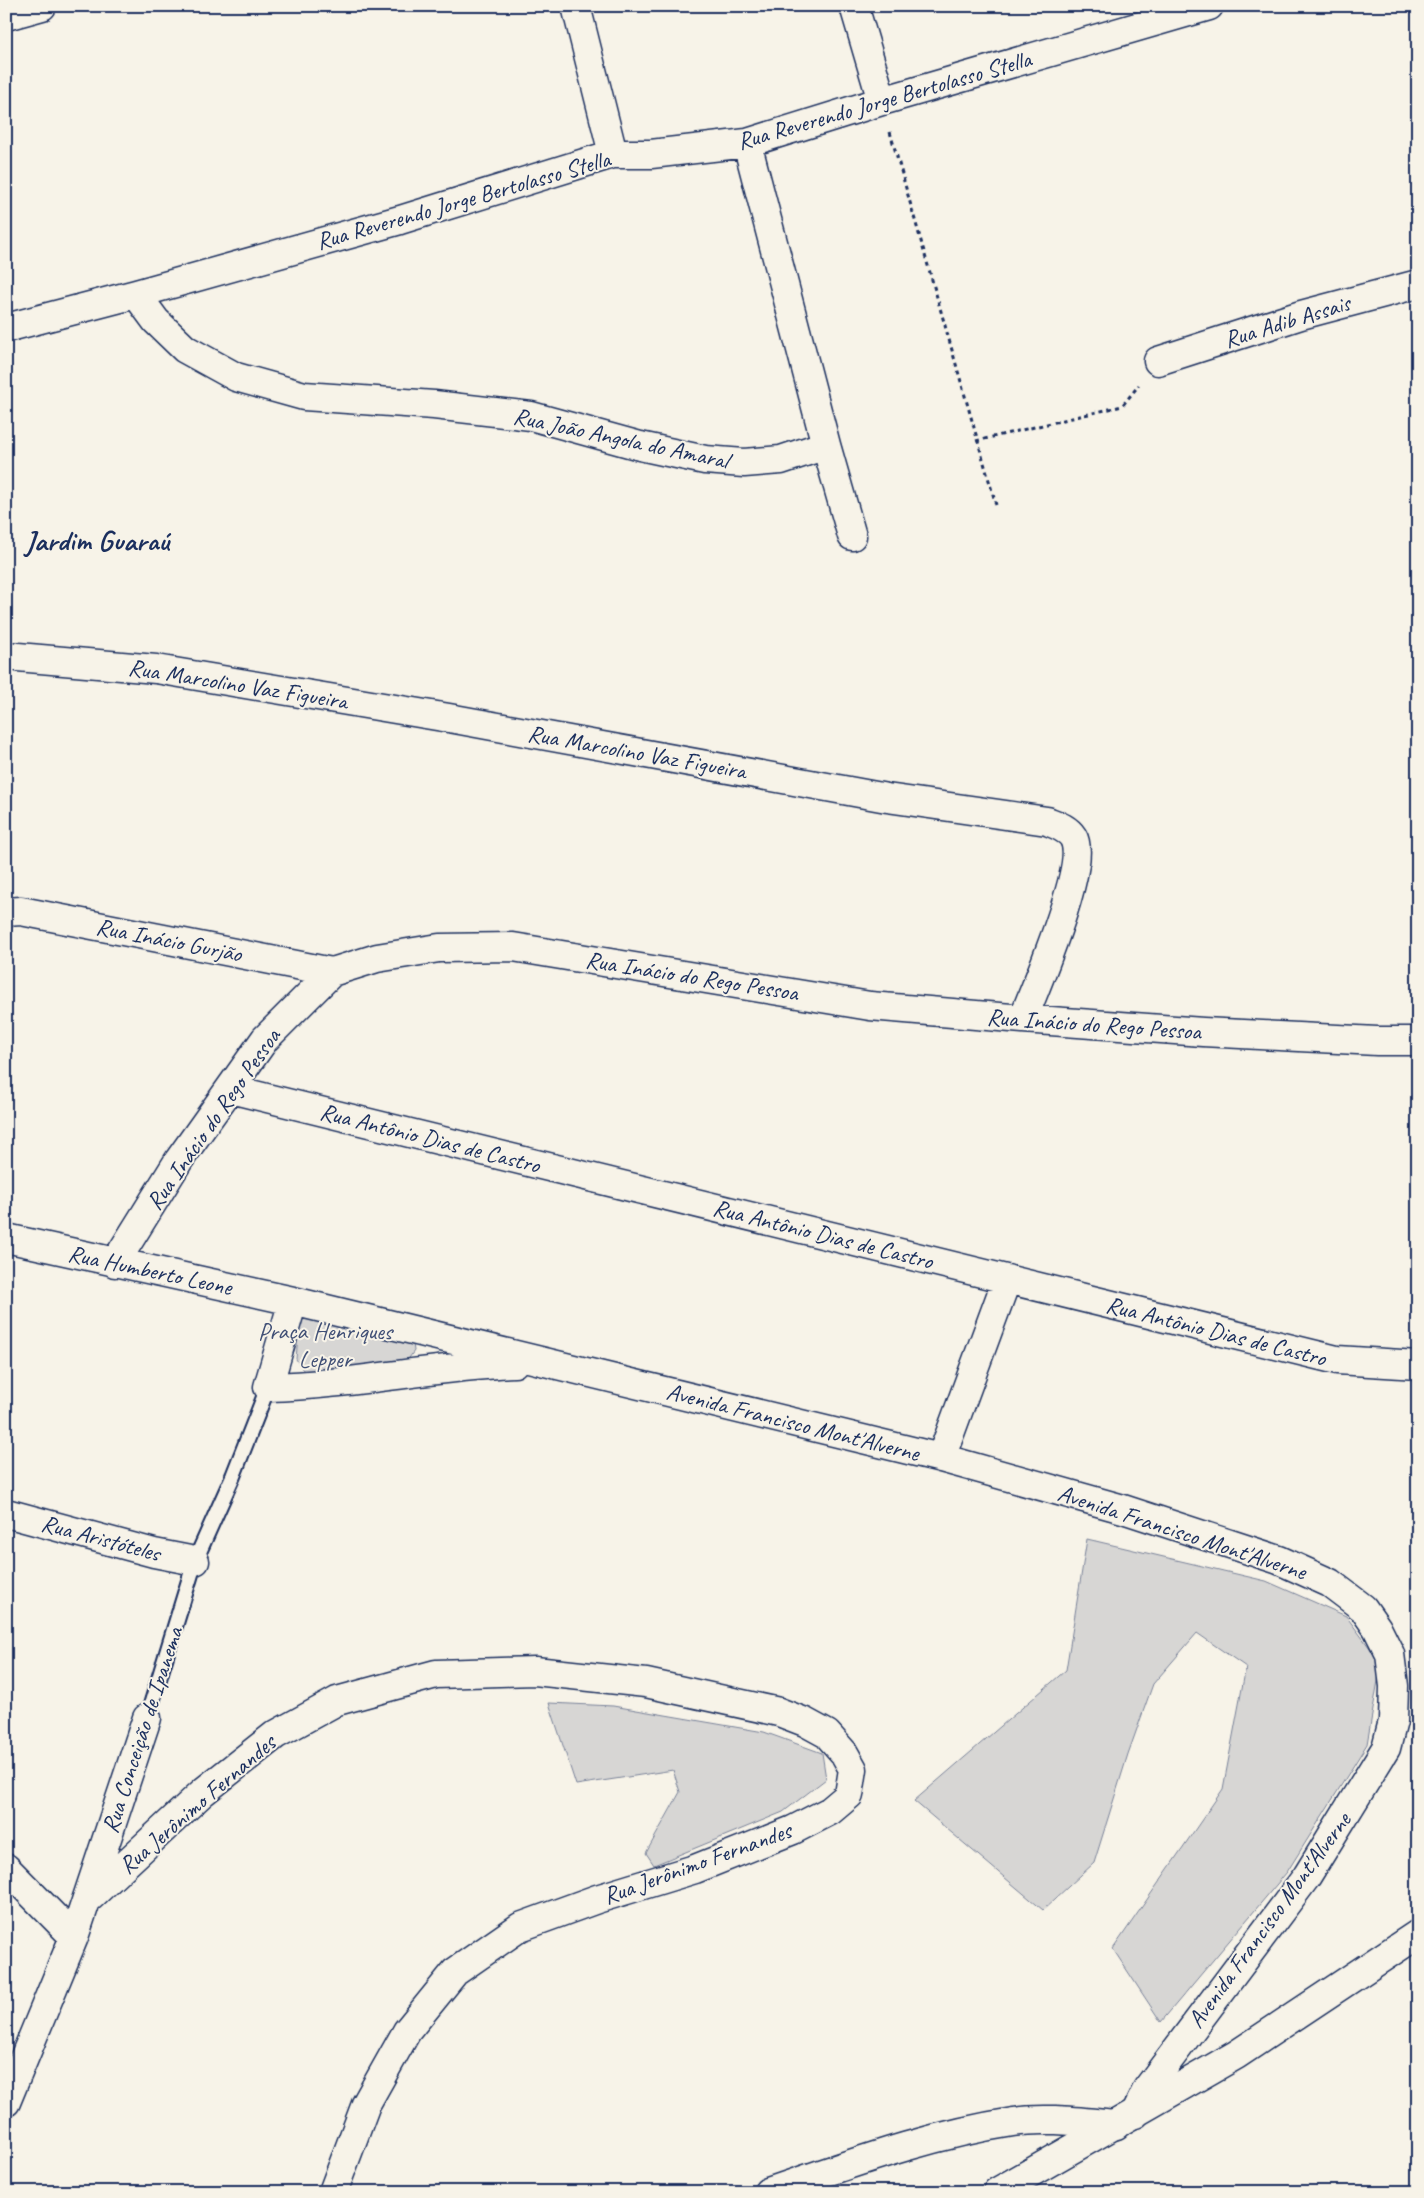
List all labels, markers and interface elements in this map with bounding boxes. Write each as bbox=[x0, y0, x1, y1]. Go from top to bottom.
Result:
street label: Rua Reverendo Jorge Bertolasso Stella bbox=[734, 43, 1036, 156]
street label: Rua Reverendo Jorge Bertolasso Stella bbox=[313, 143, 615, 256]
street label: Rua Adib Assais bbox=[1220, 287, 1355, 354]
street label: Rua João Angola do Amaral bbox=[511, 401, 735, 476]
district label: Jardim Guaraú bbox=[23, 522, 171, 559]
street label: Rua Marcolino Vaz Figueira bbox=[127, 652, 352, 716]
street label: Rua Marcolino Vaz Figueira bbox=[526, 718, 751, 786]
street label: Rua Inácio Gurjão bbox=[94, 911, 246, 969]
street label: Rua Inácio do Rego Pessoa bbox=[584, 944, 802, 1008]
street label: Rua Inácio do Rego Pessoa bbox=[986, 1002, 1203, 1047]
street label: Rua Inácio do Rego Pessoa bbox=[139, 1021, 288, 1215]
street label: Rua Antônio Dias de Castro bbox=[317, 1096, 544, 1180]
street label: Rua Antônio Dias de Castro bbox=[710, 1192, 937, 1276]
street label: Rua Humberto Leone bbox=[65, 1238, 237, 1302]
street label: Rua Antônio Dias de Castro bbox=[1103, 1289, 1330, 1373]
park label: Praça Henriques Lepper bbox=[258, 1316, 395, 1374]
street label: Avenida Francisco Mont'Alverne bbox=[664, 1376, 925, 1468]
street label: Avenida Francisco Mont'Alverne bbox=[1054, 1478, 1312, 1587]
street label: Rua Aristóteles bbox=[38, 1508, 165, 1569]
street label: Rua Conceição de Ipanema bbox=[95, 1622, 190, 1837]
street label: Rua Jerônimo Fernandes bbox=[113, 1726, 284, 1880]
street label: Avenida Francisco Mont'Alverne bbox=[1181, 1805, 1359, 2034]
street label: Rua Jerônimo Fernandes bbox=[599, 1814, 798, 1911]

